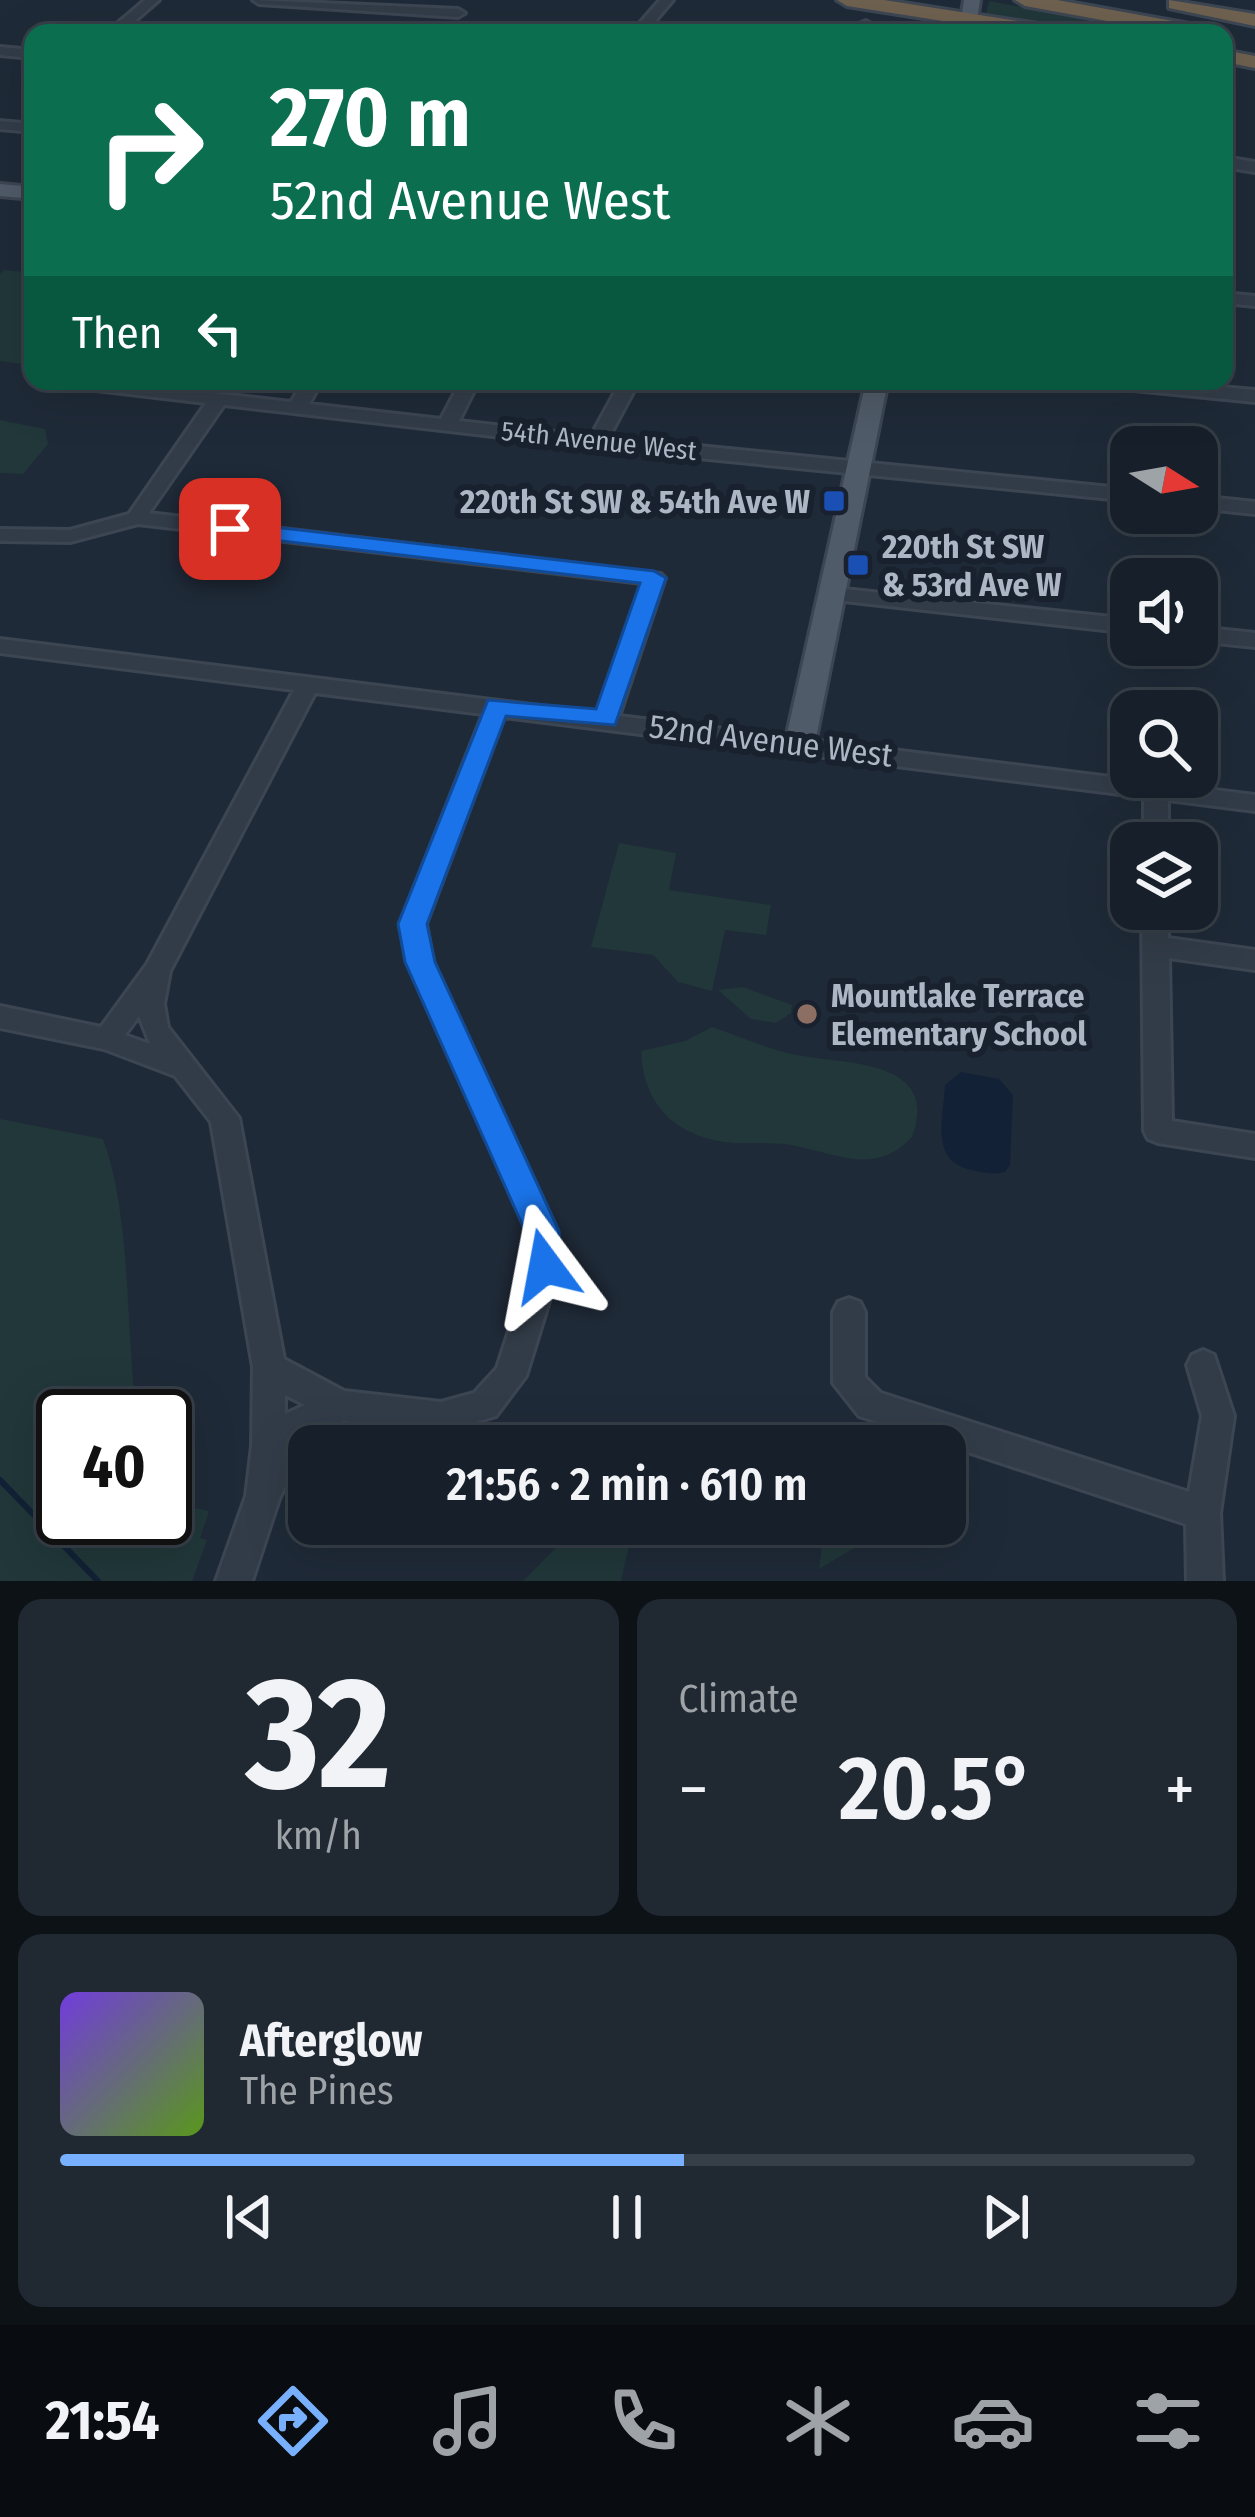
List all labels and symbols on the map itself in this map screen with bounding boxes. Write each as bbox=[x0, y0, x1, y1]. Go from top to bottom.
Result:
street label: 54th Avenue West bbox=[500, 415, 698, 467]
north arrow bbox=[1110, 426, 1218, 534]
pin bbox=[179, 478, 281, 580]
place label: 220th St SW & 54th Ave W bbox=[459, 482, 811, 522]
marker: 220th St SW & 54th Ave W bbox=[821, 488, 847, 514]
place label: 220th St SW & 53rd Ave W bbox=[881, 527, 1062, 605]
marker: 220th St SW & 53rd Ave W bbox=[845, 552, 871, 578]
street label: 52nd Avenue West bbox=[647, 706, 895, 776]
place label: Mountlake Terrace Elementary School bbox=[831, 976, 1088, 1054]
marker: Mountlake Terrace Elementary School bbox=[794, 1001, 820, 1027]
position arrow bbox=[482, 1203, 608, 1329]
speed limit sign: 40 bbox=[36, 1389, 192, 1545]

